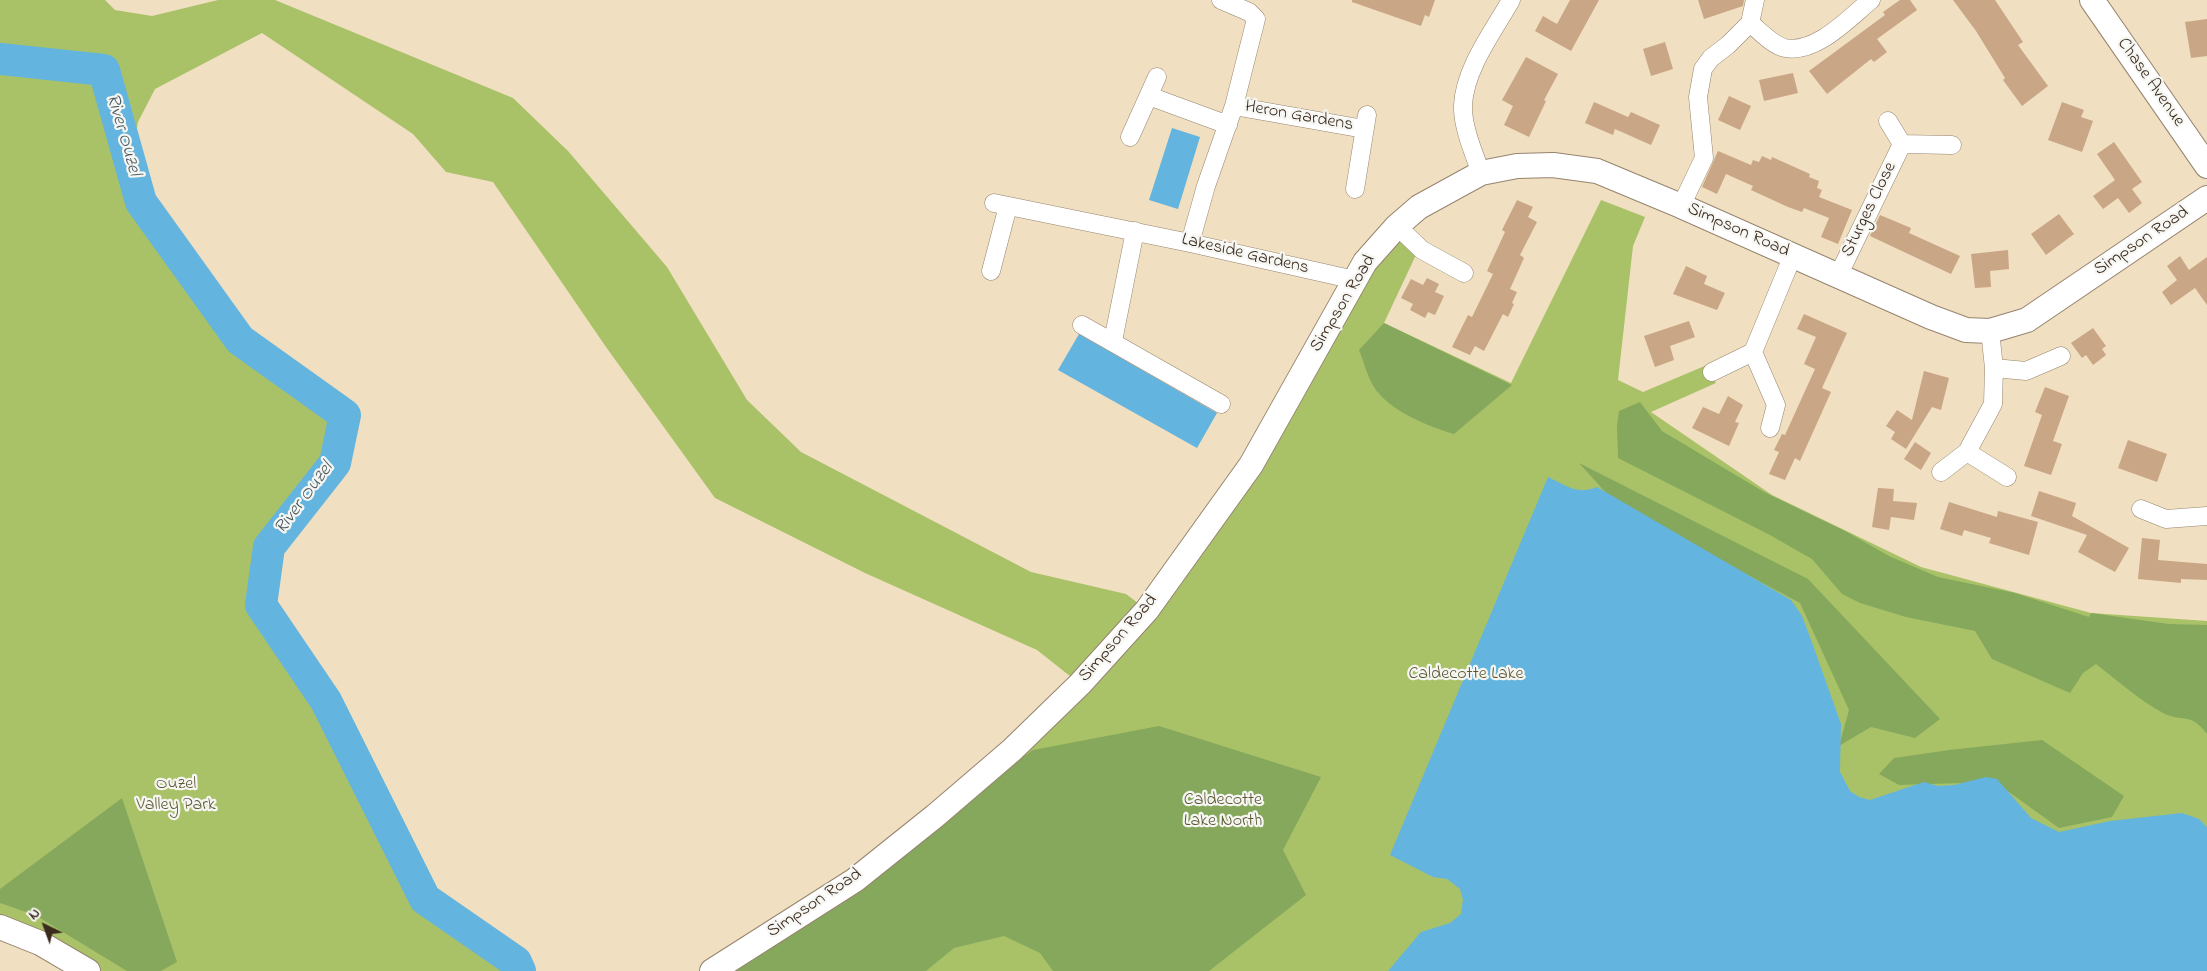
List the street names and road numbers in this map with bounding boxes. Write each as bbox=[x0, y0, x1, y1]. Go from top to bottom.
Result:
street label: Chase Avenue bbox=[2111, 34, 2189, 132]
street label: Heron Gardens bbox=[1243, 97, 1355, 137]
street label: Sturges Close bbox=[1838, 159, 1902, 261]
street label: Simpson Road bbox=[1684, 199, 1792, 263]
street label: Simpson Road bbox=[2091, 202, 2193, 282]
street label: Lakeside Gardens bbox=[1179, 230, 1311, 280]
street label: Simpson Road bbox=[1307, 251, 1381, 357]
street label: Simpson Road bbox=[1075, 591, 1163, 687]
street label: Simpson Road bbox=[764, 864, 866, 944]

